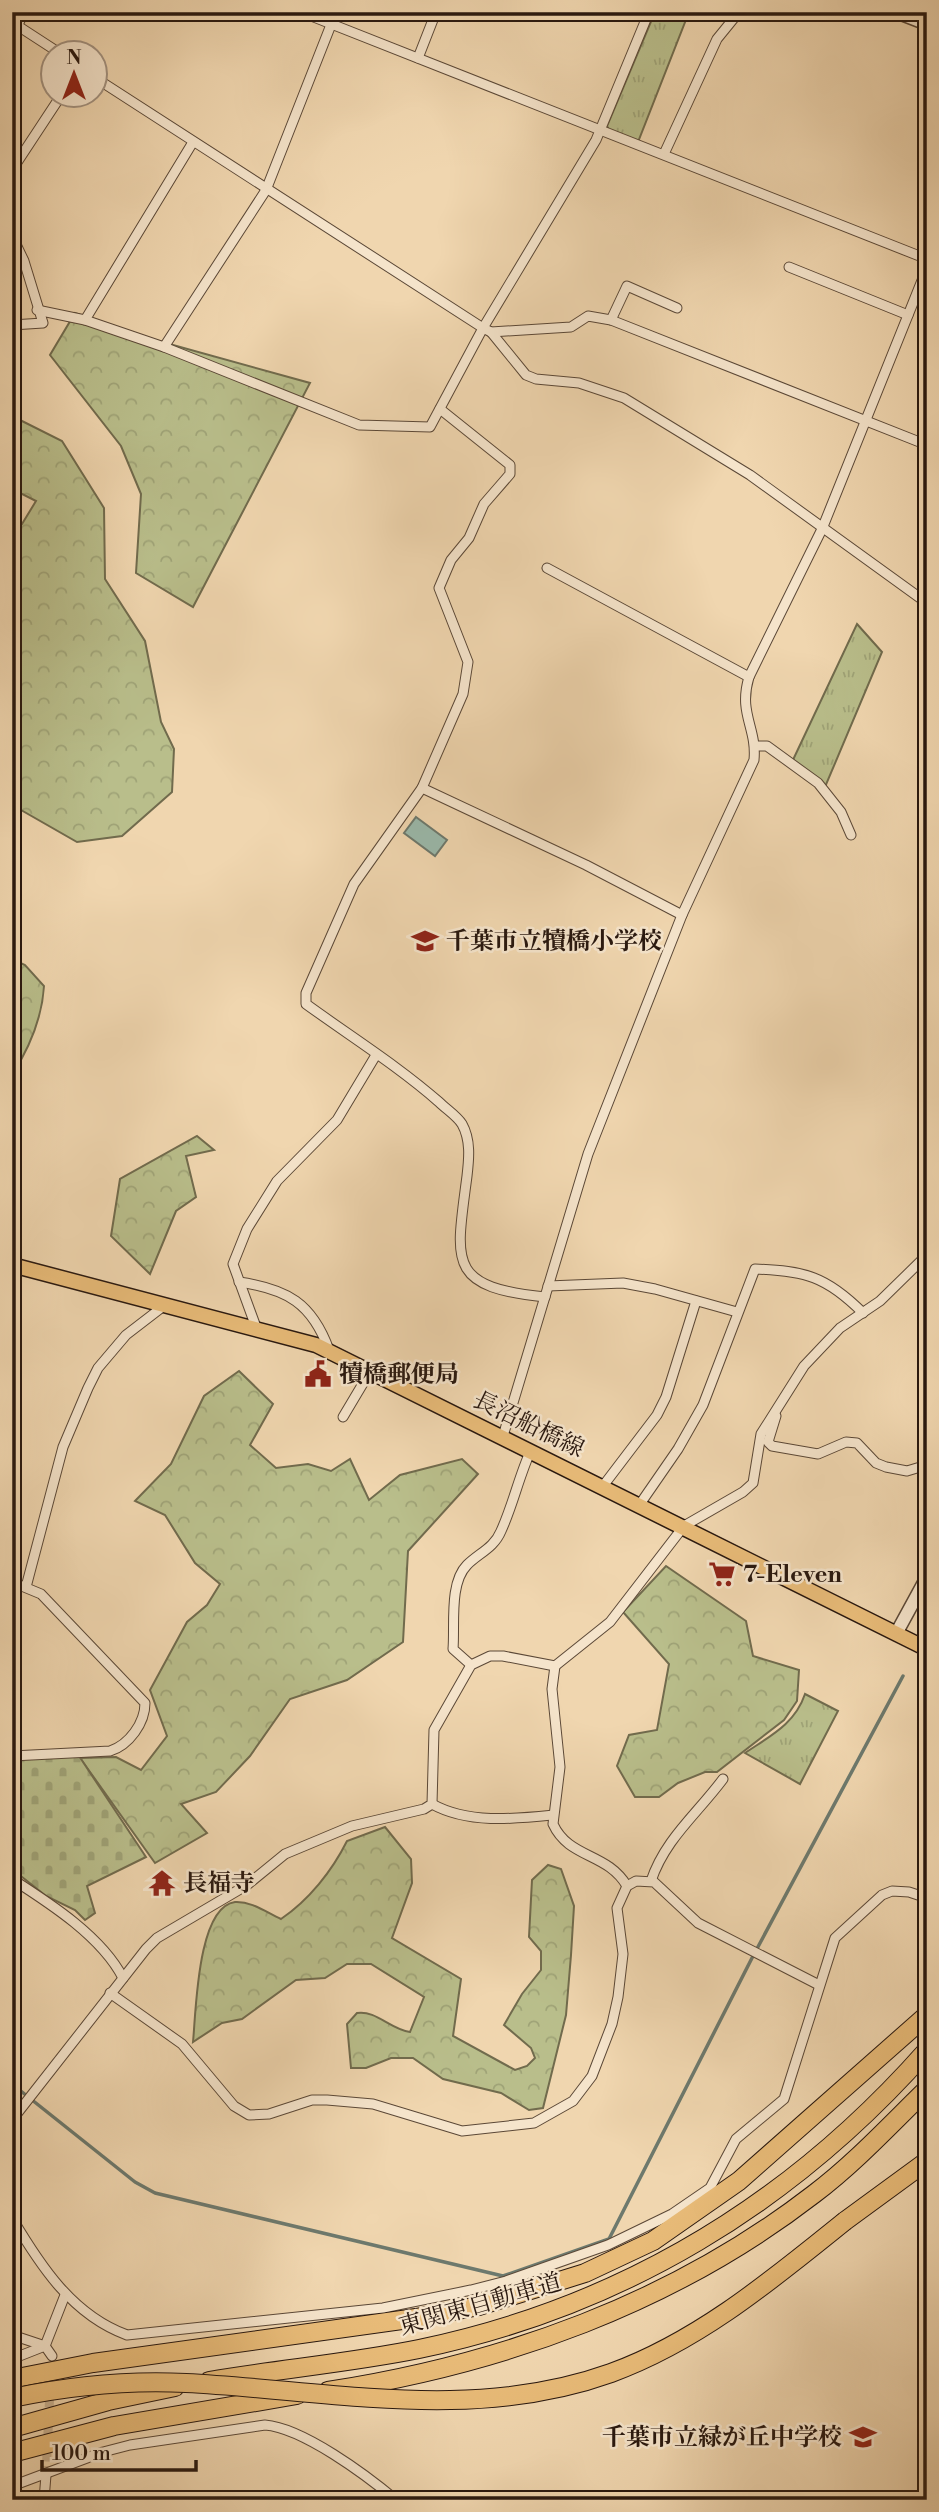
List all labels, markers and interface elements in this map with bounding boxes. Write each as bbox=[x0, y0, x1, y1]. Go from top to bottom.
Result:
north arrow bbox=[38, 38, 108, 108]
text: N bbox=[66, 46, 82, 70]
school or university icon: 千葉市立犢橋小学校 bbox=[410, 926, 440, 956]
place label: 千葉市立犢橋小学校 bbox=[446, 927, 662, 957]
public building icon: 犢橋郵便局 bbox=[303, 1359, 333, 1389]
place label: 犢橋郵便局 bbox=[339, 1360, 459, 1390]
street label: 長沼船橋線 bbox=[468, 1385, 589, 1465]
supermarket icon: 7-Eleven bbox=[707, 1559, 737, 1589]
place label: 7-Eleven bbox=[743, 1560, 842, 1590]
temple icon: 長福寺 bbox=[147, 1868, 177, 1898]
place label: 長福寺 bbox=[183, 1869, 255, 1899]
street label: 東関東自動車道 bbox=[395, 2267, 565, 2343]
school or university icon: 千葉市立緑が丘中学校 bbox=[848, 2422, 878, 2452]
place label: 千葉市立緑が丘中学校 bbox=[602, 2423, 842, 2453]
scale bar bbox=[42, 2428, 196, 2472]
text: 100 m bbox=[52, 2441, 111, 2467]

